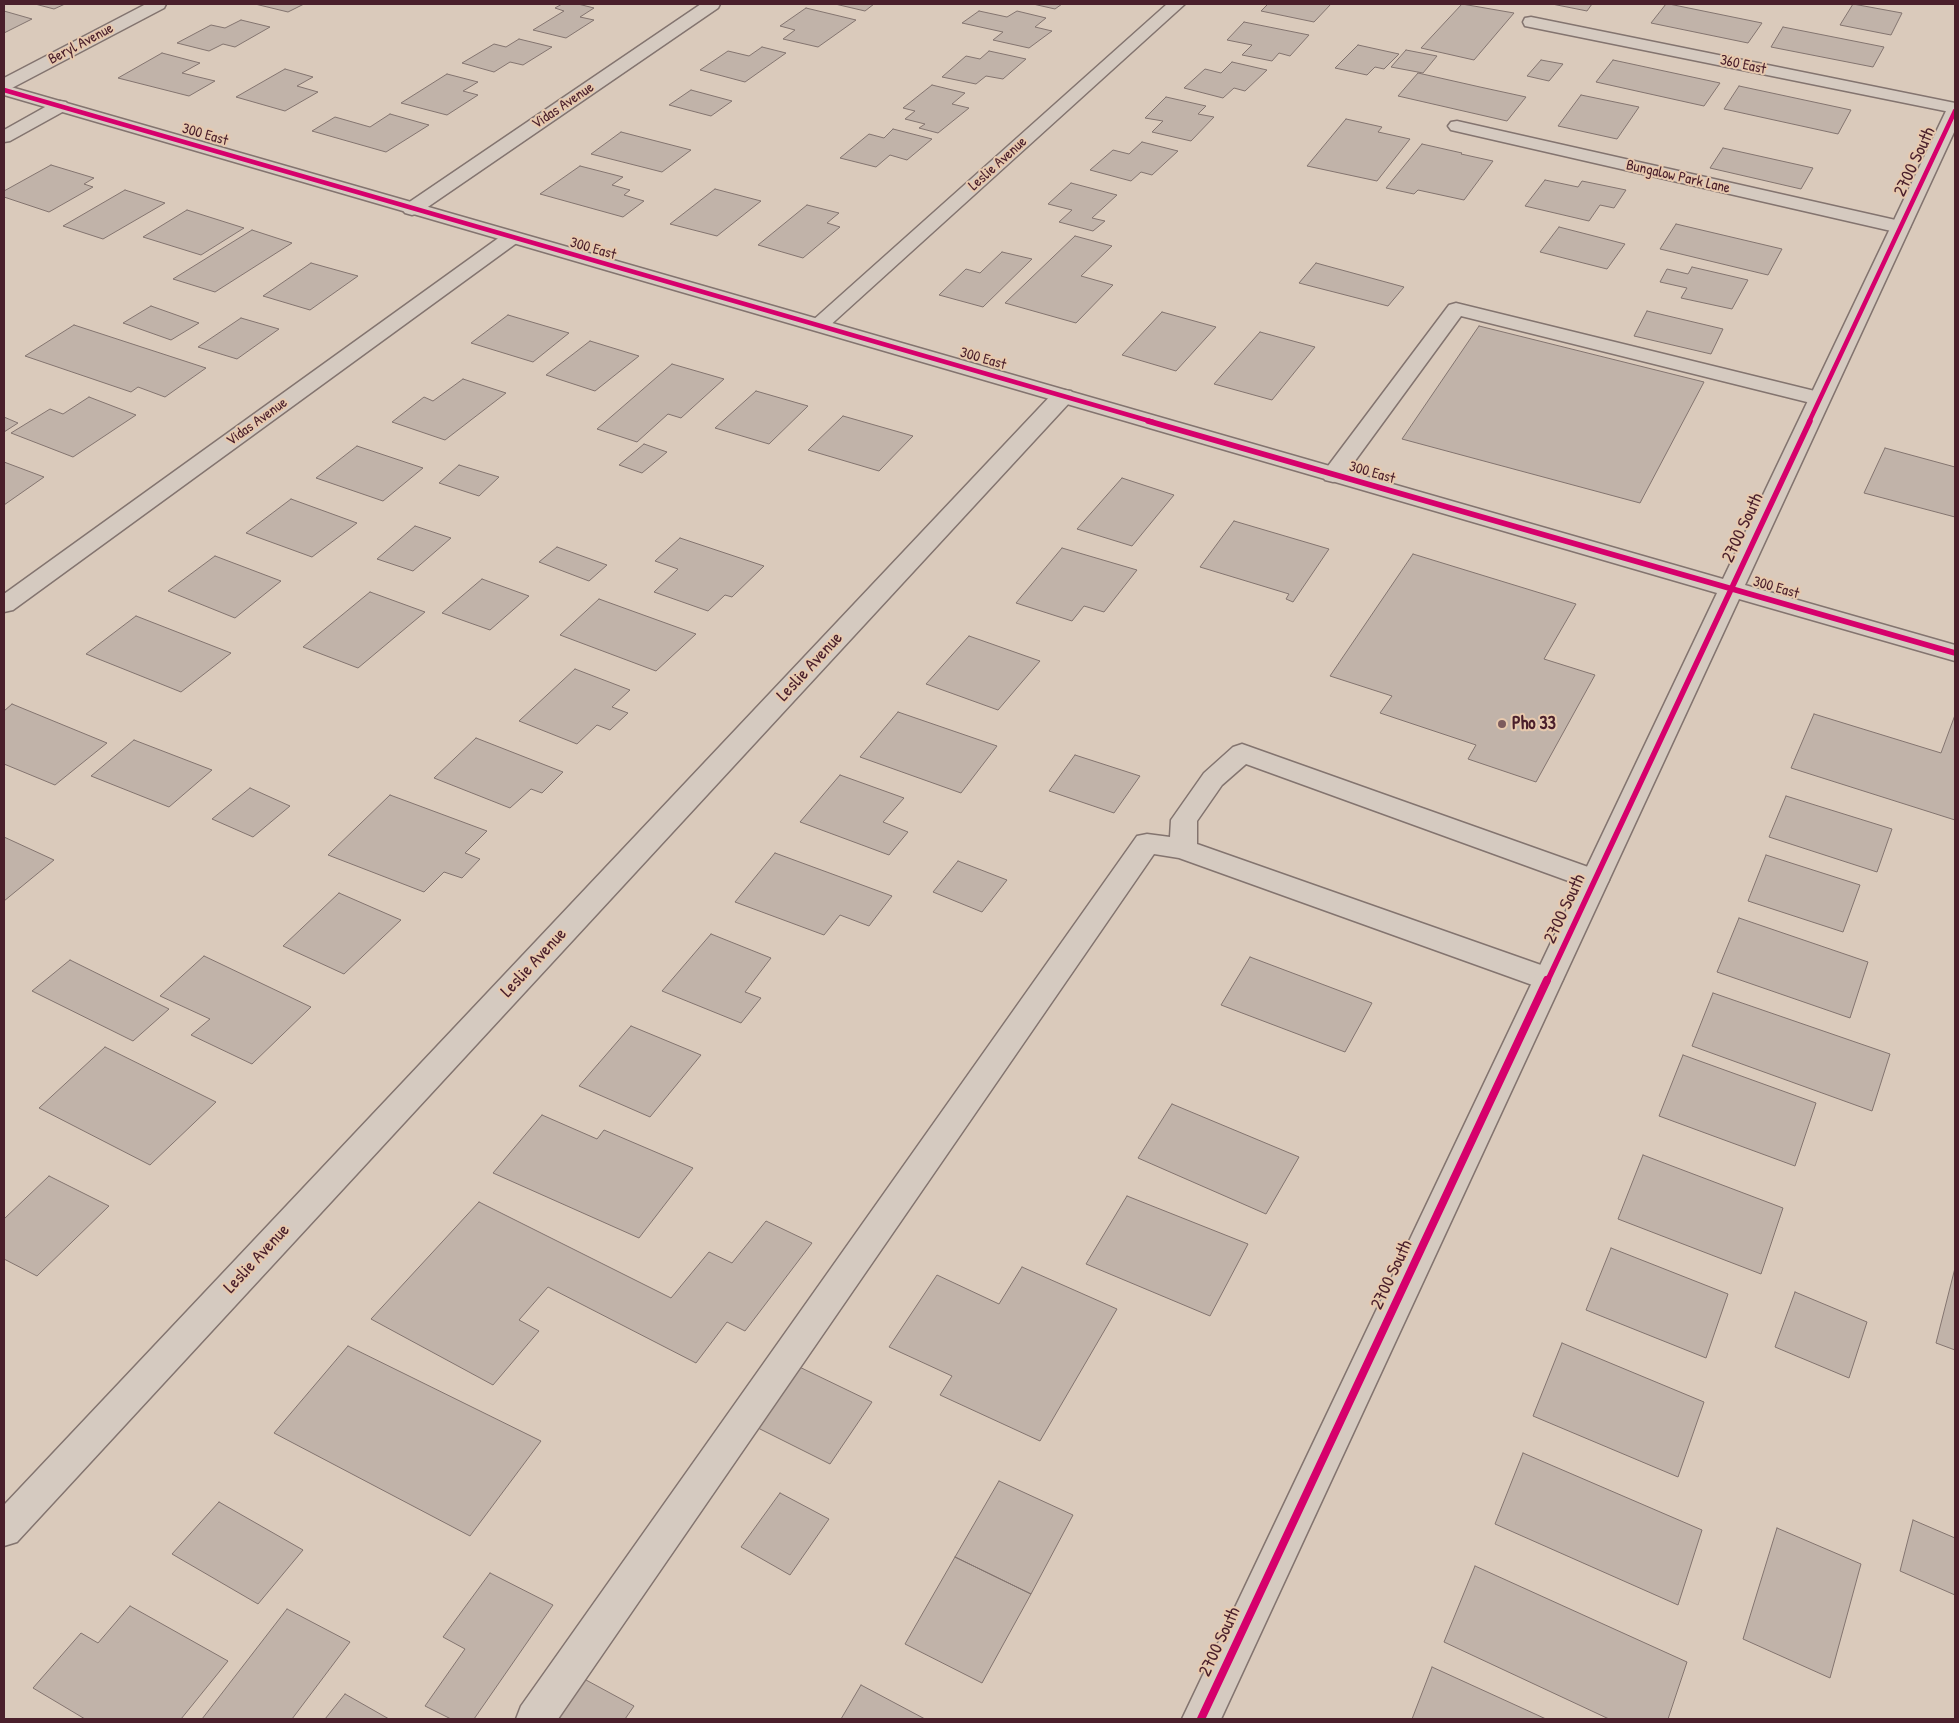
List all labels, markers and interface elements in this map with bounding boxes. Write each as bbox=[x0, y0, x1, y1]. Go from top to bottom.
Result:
street label: Beryl Avenue bbox=[45, 19, 117, 69]
street label: 360 East bbox=[1718, 51, 1768, 79]
street label: Vidas Avenue bbox=[529, 79, 597, 133]
street label: 300 East bbox=[180, 120, 230, 150]
street label: 2700 South bbox=[1890, 124, 1940, 200]
street label: Leslie Avenue bbox=[965, 133, 1031, 195]
street label: Bungalow Park Lane bbox=[1624, 156, 1732, 198]
street label: 300 East bbox=[568, 234, 618, 264]
street label: 300 East bbox=[958, 344, 1008, 374]
street label: Vidas Avenue bbox=[223, 394, 291, 450]
street label: 300 East bbox=[1347, 458, 1397, 488]
street label: 2700 South bbox=[1718, 490, 1768, 566]
street label: 300 East bbox=[1751, 573, 1801, 603]
street label: Leslie Avenue bbox=[773, 628, 847, 706]
place label: Pho 33 bbox=[1512, 713, 1556, 735]
marker: Pho 33 bbox=[1496, 718, 1508, 730]
street label: 2700 South bbox=[1540, 871, 1590, 947]
street label: Leslie Avenue bbox=[497, 924, 571, 1002]
street label: Leslie Avenue bbox=[220, 1220, 294, 1298]
street label: 2700 South bbox=[1367, 1237, 1417, 1313]
street label: 2700 South bbox=[1195, 1604, 1245, 1680]

